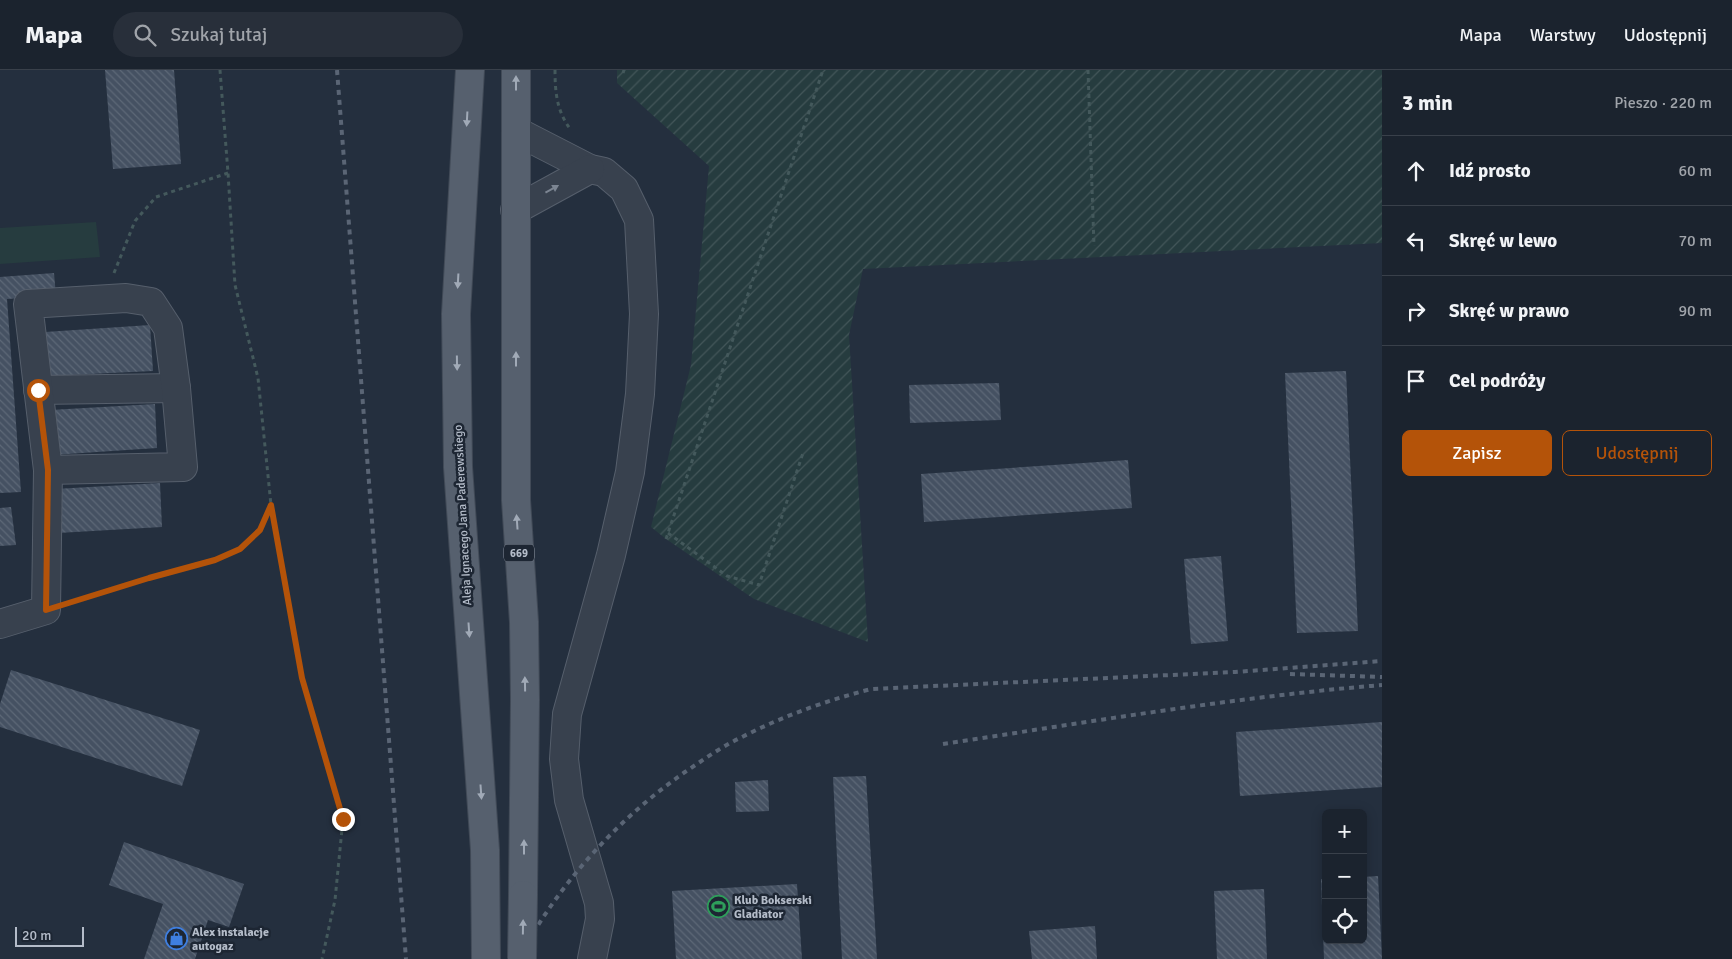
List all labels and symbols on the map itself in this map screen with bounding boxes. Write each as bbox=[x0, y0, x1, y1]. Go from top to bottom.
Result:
one-way arrow bbox=[512, 75, 520, 91]
one-way arrow bbox=[463, 111, 471, 127]
one-way arrow bbox=[546, 185, 559, 194]
one-way arrow bbox=[454, 273, 462, 289]
one-way arrow bbox=[512, 351, 520, 367]
one-way arrow bbox=[453, 355, 461, 371]
route start bbox=[27, 379, 50, 402]
street label: Aleja Ignacego Jana Paderewskiego bbox=[451, 424, 475, 606]
one-way arrow bbox=[513, 514, 521, 530]
road number: 669 bbox=[504, 544, 534, 562]
one-way arrow bbox=[466, 623, 474, 639]
one-way arrow bbox=[521, 676, 529, 692]
one-way arrow bbox=[477, 785, 485, 801]
route end bbox=[332, 808, 355, 831]
one-way arrow bbox=[520, 838, 528, 854]
place label: Klub Bokserski Gladiator bbox=[734, 893, 812, 922]
sports icon: Klub Bokserski Gladiator bbox=[706, 895, 730, 919]
one-way arrow bbox=[519, 919, 527, 935]
scale bar bbox=[15, 924, 84, 947]
place label: Alex instalacje autogaz bbox=[192, 925, 269, 954]
shop icon: Alex instalacje autogaz bbox=[164, 927, 188, 951]

